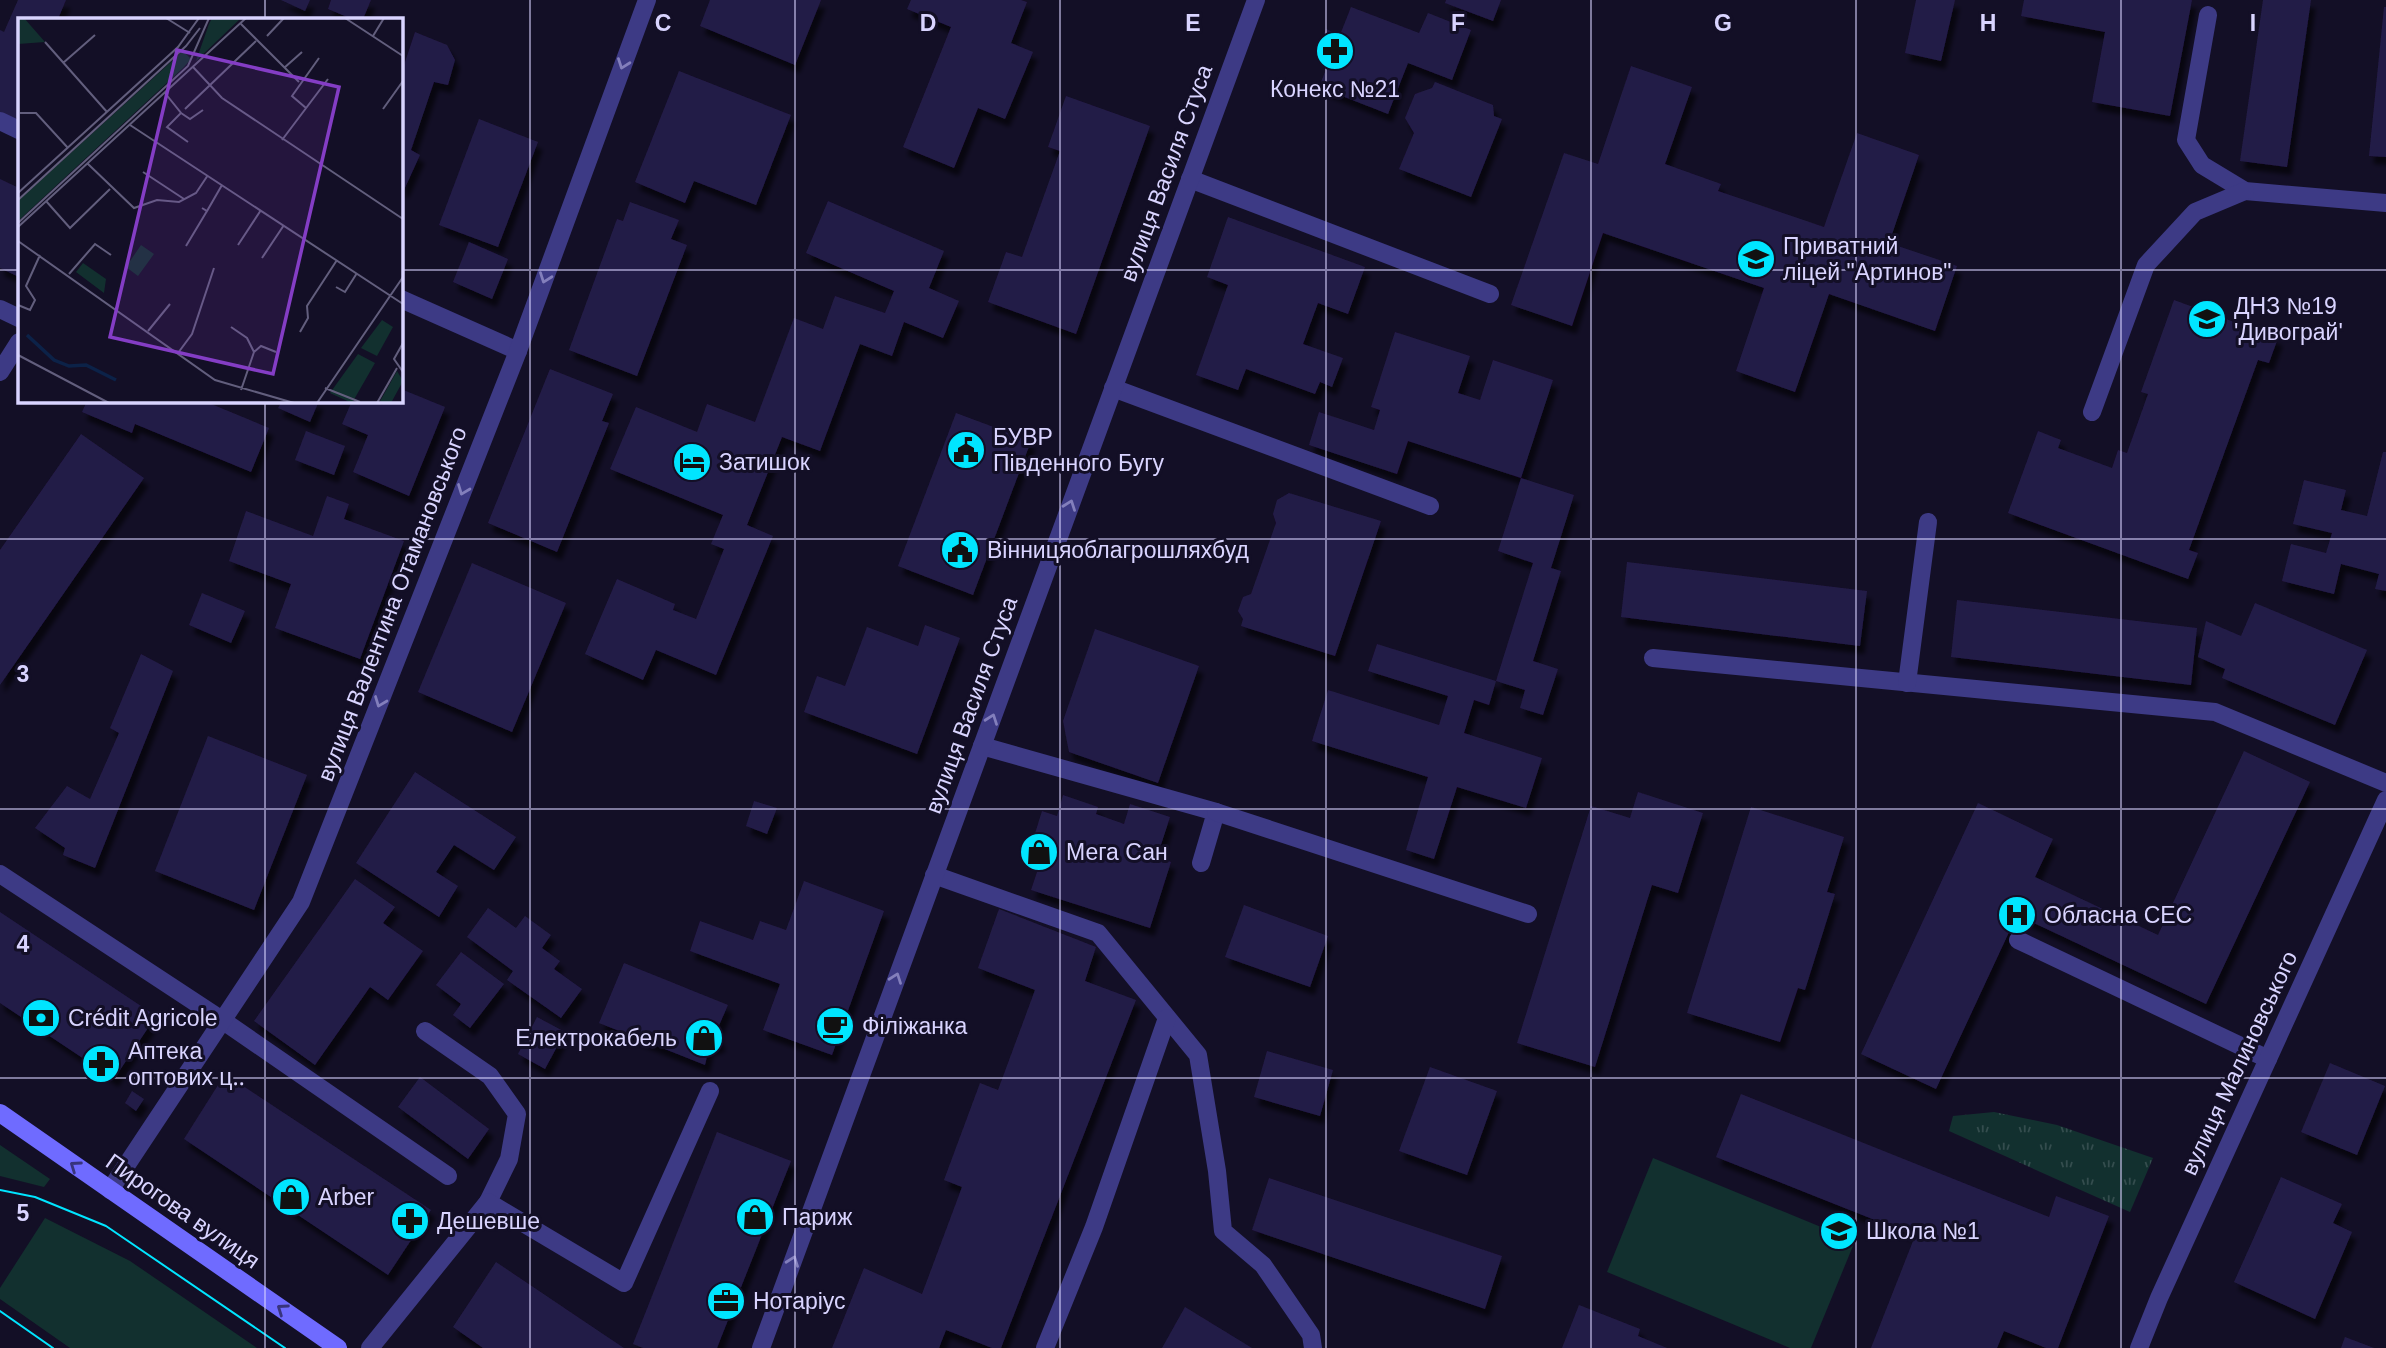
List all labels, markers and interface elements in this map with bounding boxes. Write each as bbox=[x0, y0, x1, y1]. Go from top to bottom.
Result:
text: C bbox=[655, 10, 671, 36]
text: D bbox=[920, 10, 936, 36]
text: E bbox=[1185, 10, 1201, 36]
text: F bbox=[1451, 10, 1465, 36]
text: G bbox=[1714, 10, 1732, 36]
text: H bbox=[1980, 10, 1996, 36]
text: I bbox=[2250, 10, 2256, 36]
inset map bbox=[18, 18, 402, 402]
pharmacy icon: Конекс №21 bbox=[1314, 30, 1356, 72]
one-way arrow bbox=[618, 58, 632, 70]
street label: вулиця Василя Стуса bbox=[1115, 61, 1217, 285]
place label: Конекс №21 bbox=[1270, 76, 1400, 102]
place label: Приватний ліцей "Артинов" bbox=[1783, 233, 1952, 285]
school or university icon: Приватний ліцей "Артинов" bbox=[1735, 238, 1777, 280]
one-way arrow bbox=[539, 271, 553, 283]
place label: ДНЗ №19 'Дивограй' bbox=[2234, 293, 2343, 345]
school or university icon: ДНЗ №19 'Дивограй' bbox=[2186, 298, 2228, 340]
street label: вулиця Валентина Отамановського bbox=[312, 423, 472, 785]
place label: БУВР Південного Бугу bbox=[993, 424, 1165, 476]
public building icon: БУВР Південного Бугу bbox=[945, 429, 987, 471]
hotel icon: Затишок bbox=[671, 441, 713, 483]
place label: Затишок bbox=[719, 449, 811, 475]
one-way arrow bbox=[458, 483, 472, 495]
one-way arrow bbox=[1062, 500, 1076, 512]
public building icon: Вінницяоблагрошляхбуд bbox=[939, 529, 981, 571]
place label: Вінницяоблагрошляхбуд bbox=[987, 537, 1249, 563]
street label: вулиця Василя Стуса bbox=[920, 593, 1022, 817]
text: 3 bbox=[17, 661, 29, 687]
one-way arrow bbox=[374, 695, 388, 707]
one-way arrow bbox=[983, 713, 997, 725]
shop icon: Мега Сан bbox=[1018, 831, 1060, 873]
place label: Мега Сан bbox=[1066, 839, 1168, 865]
hospital icon: Обласна СЕС bbox=[1996, 894, 2038, 936]
place label: Обласна СЕС bbox=[2044, 902, 2192, 928]
text: 4 bbox=[17, 931, 30, 957]
street label: вулиця Малиновського bbox=[2176, 947, 2302, 1179]
one-way arrow bbox=[888, 973, 902, 985]
bank icon: Crédit Agricole bbox=[20, 997, 62, 1039]
place label: Crédit Agricole bbox=[68, 1005, 218, 1031]
cafe icon: Філіжанка bbox=[814, 1005, 856, 1047]
place label: Філіжанка bbox=[862, 1013, 968, 1039]
shop icon: Електрокабель bbox=[683, 1017, 725, 1059]
place label: Електрокабель bbox=[515, 1025, 677, 1051]
place label: Аптека оптових ц‥ bbox=[128, 1038, 245, 1090]
pharmacy icon: Аптека оптових ц‥ bbox=[80, 1043, 122, 1085]
street label: Пирогова вулиця bbox=[101, 1148, 265, 1274]
one-way arrow bbox=[70, 1162, 83, 1174]
shop icon: Arber bbox=[270, 1176, 312, 1218]
place label: Arber bbox=[318, 1184, 375, 1210]
shop icon: Париж bbox=[734, 1196, 776, 1238]
text: 5 bbox=[17, 1200, 30, 1226]
pharmacy icon: Дешевше bbox=[389, 1200, 431, 1242]
place label: Париж bbox=[782, 1204, 853, 1230]
place label: Дешевше bbox=[437, 1208, 540, 1234]
school or university icon: Школа №1 bbox=[1818, 1210, 1860, 1252]
place label: Школа №1 bbox=[1866, 1218, 1980, 1244]
one-way arrow bbox=[785, 1255, 799, 1267]
office icon: Нотаріус bbox=[705, 1280, 747, 1322]
place label: Нотаріус bbox=[753, 1288, 846, 1314]
one-way arrow bbox=[277, 1305, 290, 1317]

